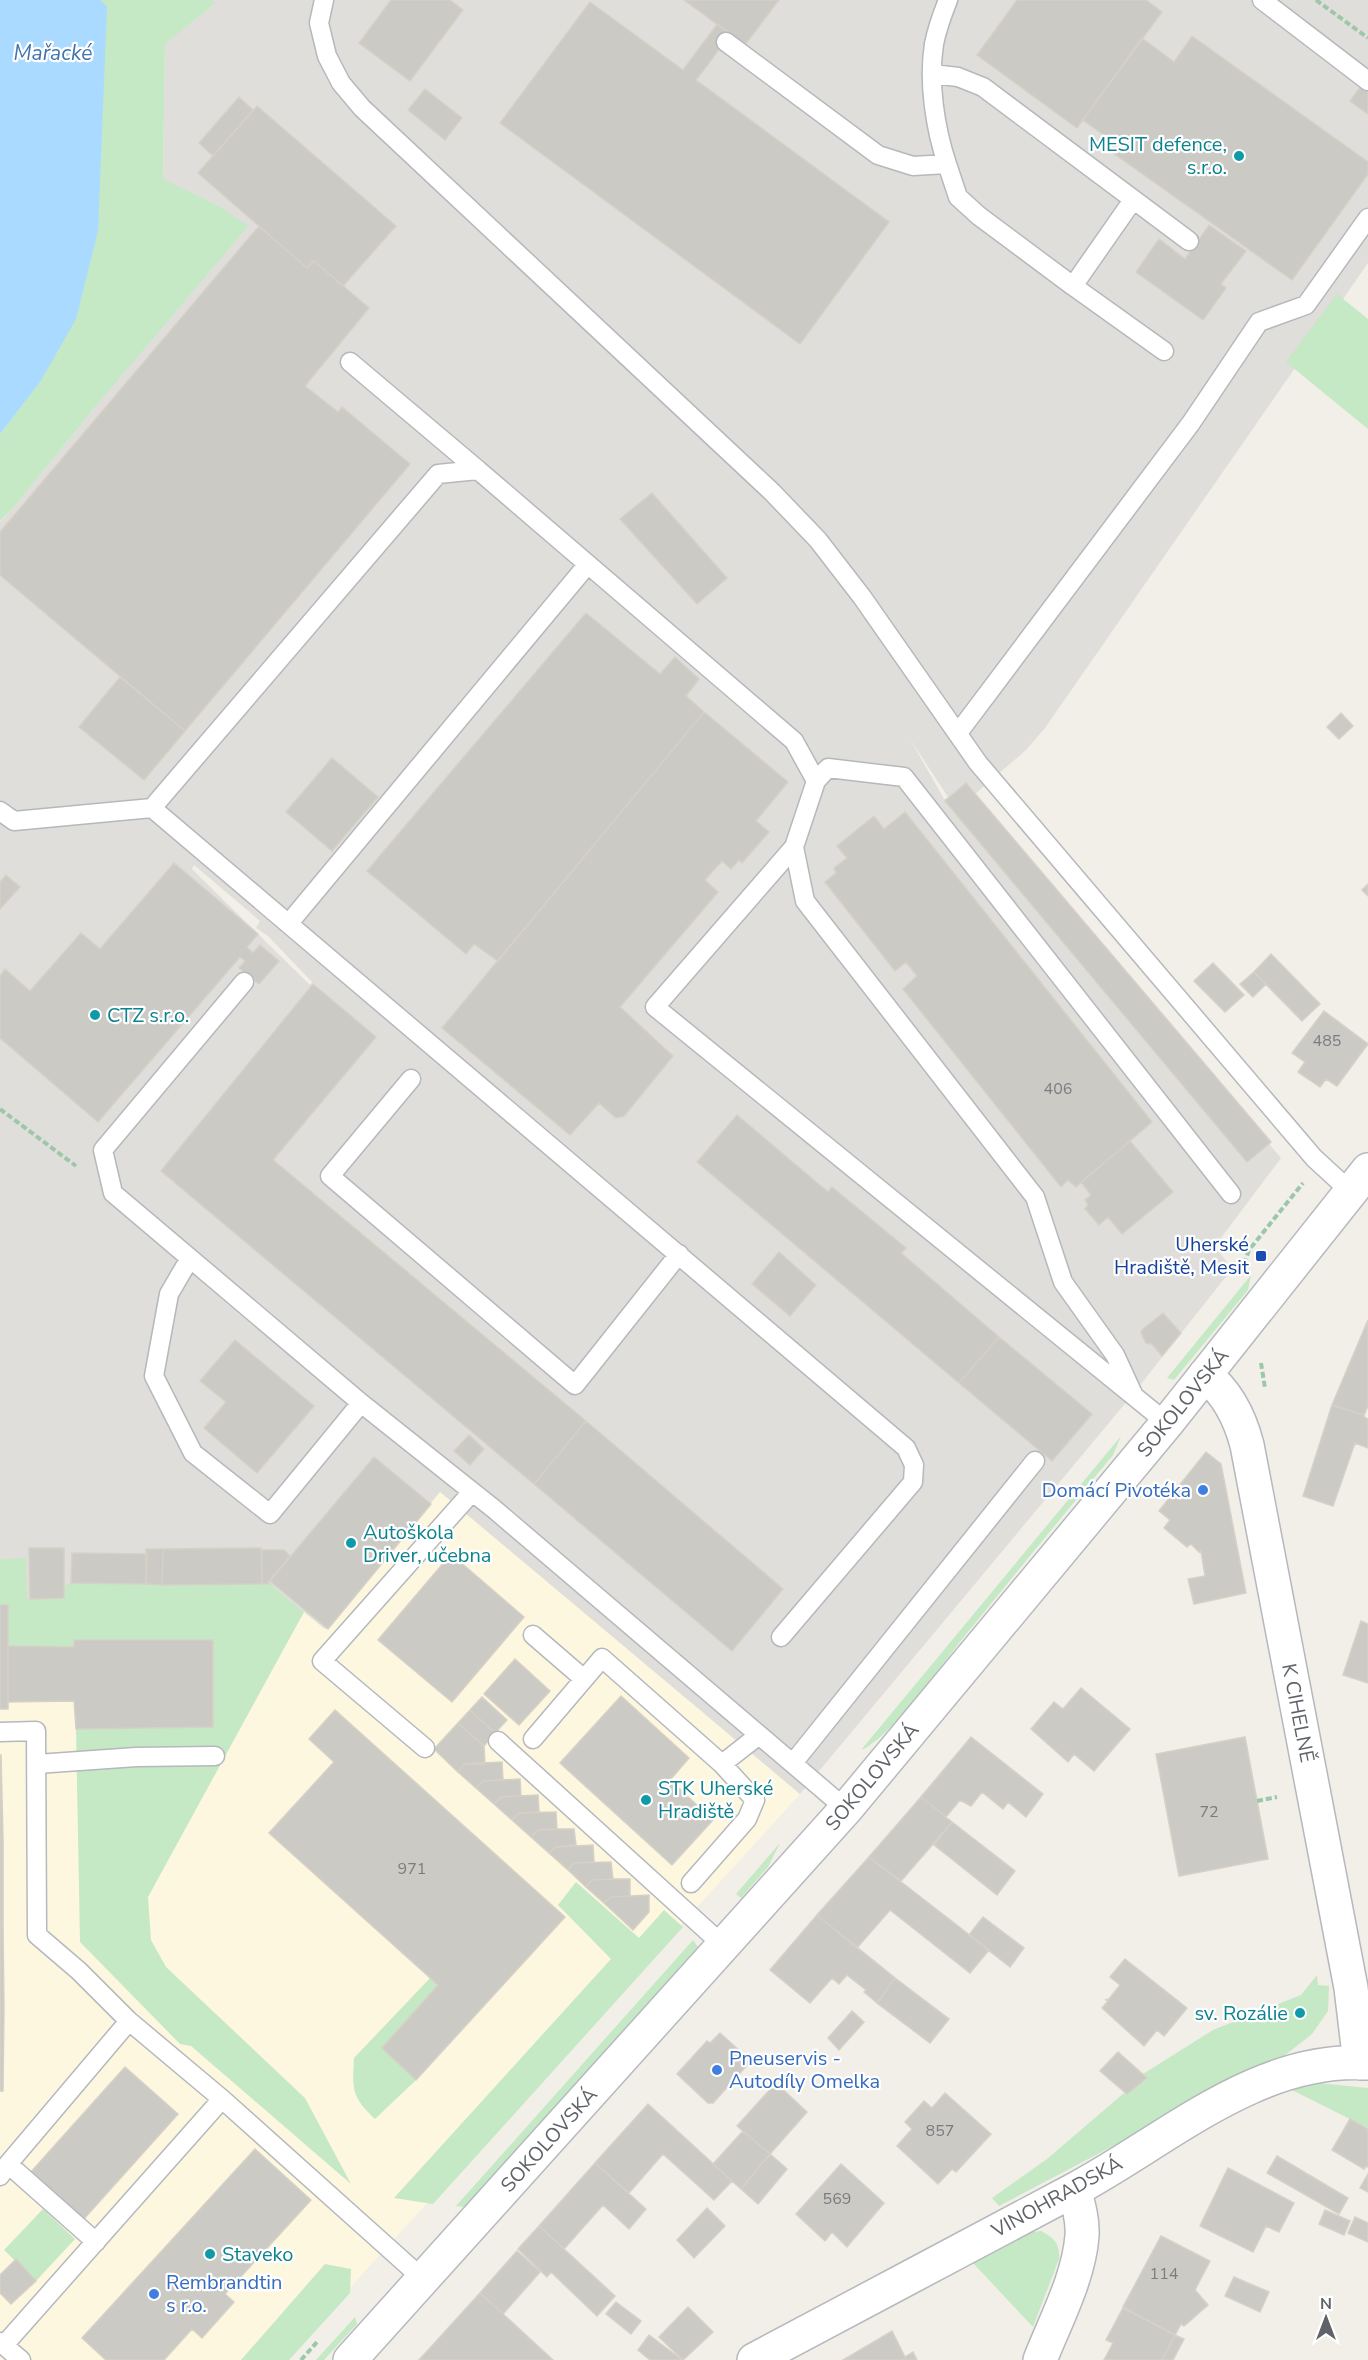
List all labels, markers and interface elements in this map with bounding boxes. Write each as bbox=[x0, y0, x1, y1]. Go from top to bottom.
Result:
water label: Mařacké bbox=[14, 39, 92, 67]
place label: MESIT defence, s.r.o. bbox=[1089, 131, 1227, 181]
marker: MESIT defence, s.r.o. bbox=[1232, 149, 1246, 163]
place label: CTZ s.r.o. bbox=[107, 1002, 189, 1029]
marker: CTZ s.r.o. bbox=[88, 1008, 102, 1022]
house number: 485 bbox=[1313, 1030, 1341, 1052]
house number: 406 bbox=[1044, 1078, 1072, 1100]
place label: Uherské Hradiště, Mesit bbox=[1114, 1231, 1250, 1281]
marker: Uherské Hradiště, Mesit bbox=[1254, 1249, 1268, 1263]
street label: SOKOLOVSKÁ bbox=[1131, 1343, 1235, 1463]
place label: Domácí Pivotéka bbox=[1042, 1477, 1191, 1504]
marker: Domácí Pivotéka bbox=[1196, 1483, 1210, 1497]
place label: Autoškola Driver, učebna bbox=[363, 1519, 491, 1569]
marker: Autoškola Driver, učebna bbox=[344, 1536, 358, 1550]
street label: K CIHELNĚ bbox=[1275, 1661, 1321, 1765]
street label: SOKOLOVSKÁ bbox=[819, 1717, 925, 1836]
place label: STK Uherské Hradiště bbox=[658, 1775, 773, 1825]
marker: STK Uherské Hradiště bbox=[639, 1793, 653, 1807]
house number: 72 bbox=[1199, 1801, 1219, 1823]
house number: 971 bbox=[398, 1858, 426, 1880]
place label: sv. Rozálie bbox=[1194, 2000, 1288, 2027]
marker: sv. Rozálie bbox=[1293, 2006, 1307, 2020]
place label: Pneuservis - Autodíly Omelka bbox=[729, 2045, 880, 2095]
marker: Pneuservis - Autodíly Omelka bbox=[710, 2063, 724, 2077]
street label: SOKOLOVSKÁ bbox=[495, 2081, 604, 2198]
house number: 857 bbox=[926, 2120, 954, 2142]
street label: VINOHRADSKÁ bbox=[986, 2150, 1128, 2245]
house number: 569 bbox=[823, 2188, 851, 2210]
place label: Staveko bbox=[222, 2241, 293, 2268]
marker: Staveko bbox=[203, 2247, 217, 2261]
house number: 114 bbox=[1150, 2263, 1179, 2285]
place label: Rembrandtin s r.o. bbox=[166, 2269, 282, 2319]
marker: Rembrandtin s r.o. bbox=[147, 2287, 161, 2301]
north arrow bbox=[1296, 2288, 1356, 2348]
text: N bbox=[1320, 2293, 1332, 2315]

